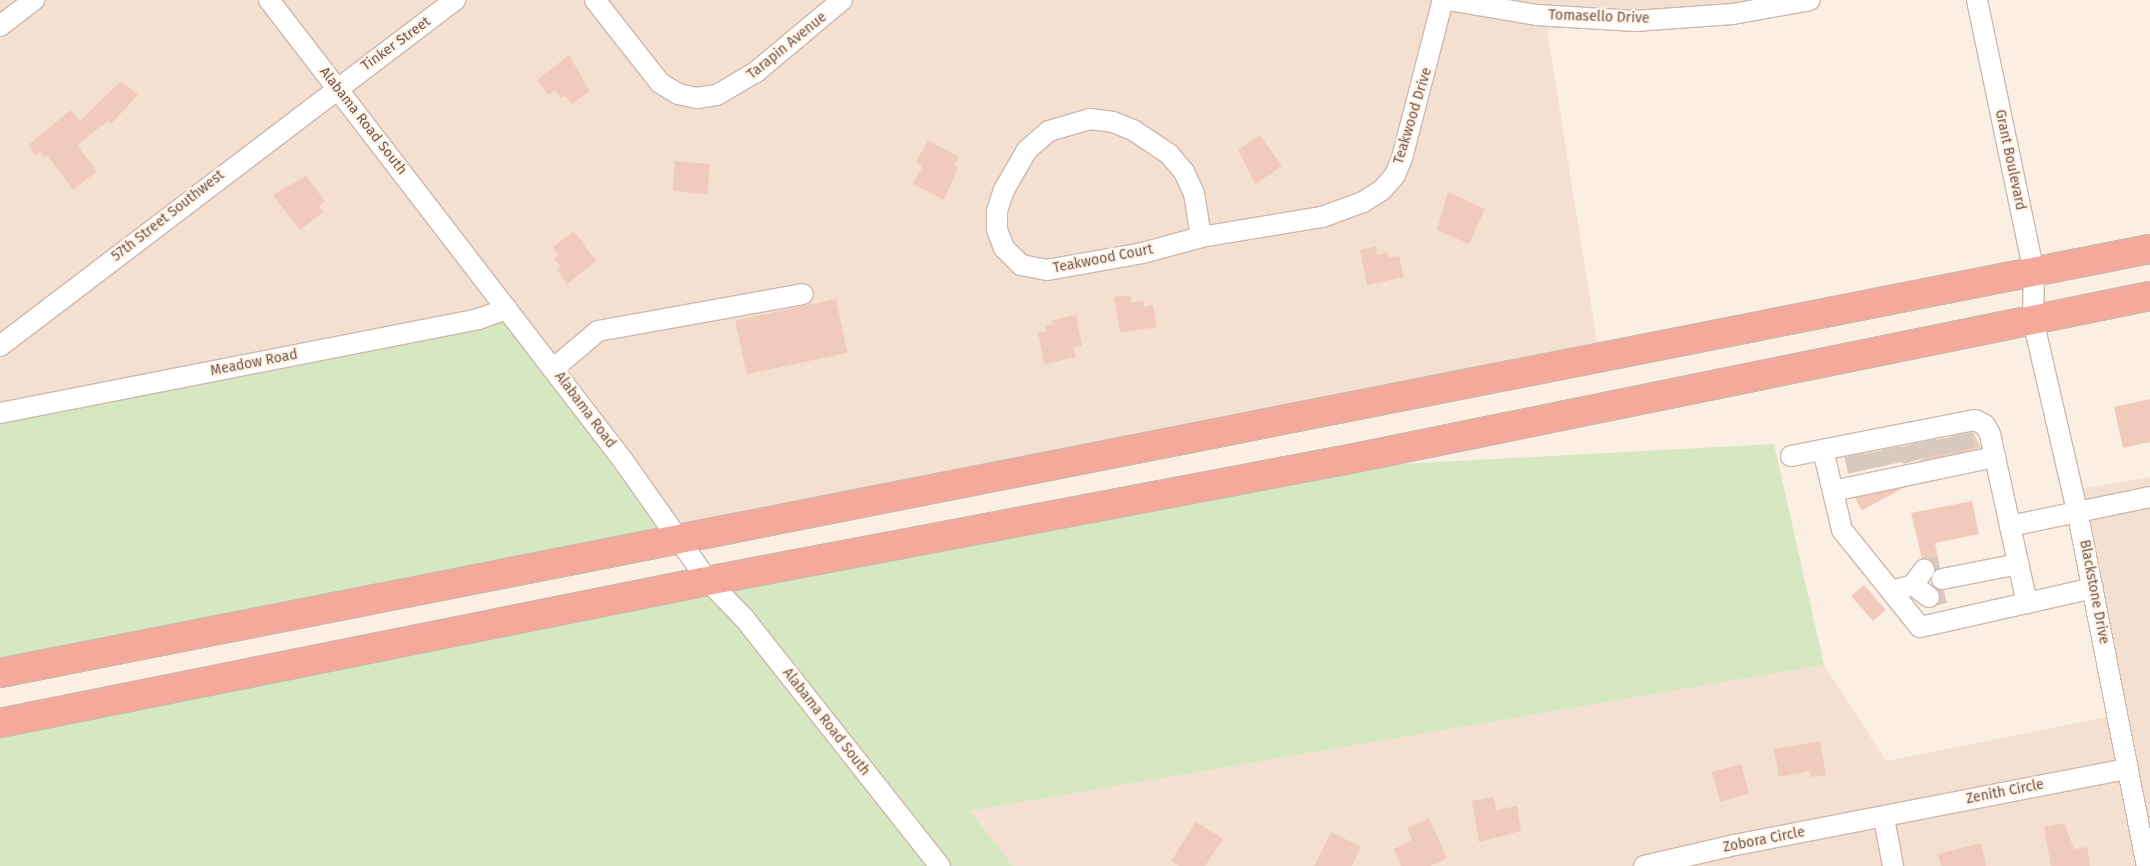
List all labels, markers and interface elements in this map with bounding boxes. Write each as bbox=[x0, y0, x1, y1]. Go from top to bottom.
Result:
street label: Tomasello Drive bbox=[1548, 7, 1650, 27]
street label: Tarapin Avenue bbox=[744, 9, 830, 83]
street label: Tinker Street bbox=[358, 13, 434, 75]
street label: Alabama Road South bbox=[316, 64, 410, 178]
street label: Teakwood Drive bbox=[1390, 66, 1436, 166]
street label: Grant Boulevard bbox=[1991, 108, 2029, 212]
street label: 57th Street Southwest bbox=[108, 167, 228, 265]
street label: Teakwood Court bbox=[1052, 241, 1154, 277]
street label: Meadow Road bbox=[209, 346, 299, 380]
street label: Alabama Road bbox=[551, 369, 619, 451]
street label: Blackstone Drive bbox=[2076, 538, 2112, 646]
street label: Alabama Road South bbox=[779, 665, 873, 779]
street label: Zenith Circle bbox=[1965, 776, 2045, 808]
street label: Zobora Circle bbox=[1722, 824, 1806, 856]

